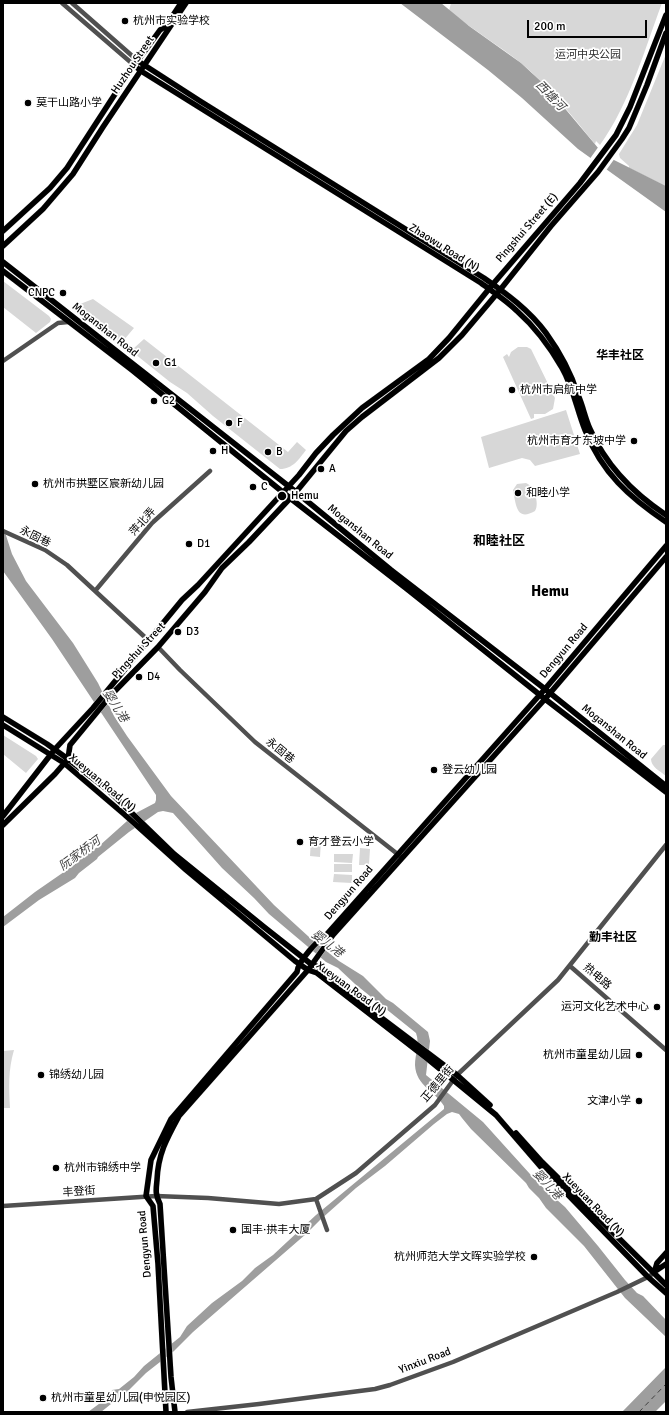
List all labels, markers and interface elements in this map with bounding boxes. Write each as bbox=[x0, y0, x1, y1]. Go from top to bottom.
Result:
scale bar bbox=[529, 12, 649, 38]
place label: 杭州市实验学校 bbox=[133, 14, 210, 28]
marker: 杭州市实验学校 bbox=[120, 16, 130, 26]
text: 200 m bbox=[534, 19, 566, 34]
street label: Huzhou Street bbox=[109, 33, 157, 97]
park label: 运河中央公园 bbox=[555, 48, 621, 62]
water label: 西塘河 bbox=[532, 78, 568, 114]
place label: 莫干山路小学 bbox=[36, 96, 102, 110]
marker: 莫干山路小学 bbox=[23, 98, 33, 108]
street label: Pingshui Street (E) bbox=[493, 191, 561, 265]
street label: Zhaowu Road (N) bbox=[406, 221, 482, 275]
place label: CNPC bbox=[28, 286, 55, 300]
marker: CNPC bbox=[58, 288, 68, 298]
street label: Moganshan Road bbox=[69, 300, 141, 360]
district label: 华丰社区 bbox=[596, 349, 644, 363]
place label: G1 bbox=[164, 356, 177, 370]
marker: G1 bbox=[151, 358, 161, 368]
place label: 杭州市启航中学 bbox=[520, 383, 597, 397]
marker: 杭州市启航中学 bbox=[507, 385, 517, 395]
place label: G2 bbox=[162, 394, 175, 408]
marker: G2 bbox=[149, 396, 159, 406]
place label: F bbox=[237, 416, 243, 430]
marker: F bbox=[224, 418, 234, 428]
place label: 杭州市育才东坡中学 bbox=[527, 434, 626, 448]
marker: 杭州市育才东坡中学 bbox=[629, 436, 639, 446]
place label: H bbox=[221, 444, 228, 458]
place label: B bbox=[276, 445, 283, 459]
marker: H bbox=[208, 446, 218, 456]
marker: B bbox=[263, 447, 273, 457]
place label: A bbox=[329, 462, 336, 476]
marker: A bbox=[316, 464, 326, 474]
place label: 杭州市拱墅区宸新幼儿园 bbox=[43, 477, 164, 491]
marker: 杭州市拱墅区宸新幼儿园 bbox=[30, 479, 40, 489]
place label: C bbox=[261, 480, 268, 494]
marker: C bbox=[248, 482, 258, 492]
place label: 和睦小学 bbox=[526, 486, 570, 500]
marker: 和睦小学 bbox=[513, 488, 523, 498]
place label: Hemu bbox=[291, 489, 319, 503]
marker: Hemu bbox=[276, 490, 288, 502]
street label: Moganshan Road bbox=[325, 502, 395, 562]
street label: 萍北弄 bbox=[127, 505, 159, 539]
street label: 永固巷 bbox=[17, 524, 53, 550]
district label: 和睦社区 bbox=[473, 534, 525, 550]
place label: D1 bbox=[197, 537, 210, 551]
marker: D1 bbox=[184, 539, 194, 549]
district label: Hemu bbox=[531, 583, 569, 601]
street label: Pingshui Street bbox=[110, 620, 168, 682]
street label: Dengyun Road bbox=[537, 621, 591, 681]
place label: D3 bbox=[186, 625, 199, 639]
marker: D3 bbox=[173, 627, 183, 637]
place label: D4 bbox=[147, 670, 160, 684]
marker: D4 bbox=[134, 672, 144, 682]
water label: 婴儿港 bbox=[99, 687, 131, 725]
street label: Moganshan Road bbox=[579, 702, 649, 762]
street label: 永固巷 bbox=[263, 735, 297, 767]
street label: Xueyuan Road (N) bbox=[66, 751, 138, 815]
place label: 登云幼儿园 bbox=[442, 763, 497, 777]
marker: 登云幼儿园 bbox=[429, 765, 439, 775]
water label: 阮家桥河 bbox=[56, 834, 104, 874]
place label: 育才登云小学 bbox=[308, 835, 374, 849]
marker: 育才登云小学 bbox=[295, 837, 305, 847]
street label: Dengyun Road bbox=[322, 863, 376, 923]
water label: 婴儿港 bbox=[308, 927, 346, 961]
district label: 勤丰社区 bbox=[589, 931, 637, 945]
street label: Xueyuan Road (N) bbox=[313, 959, 389, 1019]
street label: 热电路 bbox=[580, 961, 614, 993]
place label: 运河文化艺术中心 bbox=[561, 1000, 649, 1014]
marker: 运河文化艺术中心 bbox=[652, 1002, 662, 1012]
place label: 杭州市童星幼儿园 bbox=[543, 1048, 631, 1062]
marker: 杭州市童星幼儿园 bbox=[634, 1050, 644, 1060]
street label: 正德里街 bbox=[419, 1063, 457, 1105]
place label: 锦绣幼儿园 bbox=[49, 1068, 104, 1082]
marker: 锦绣幼儿园 bbox=[36, 1070, 46, 1080]
place label: 文津小学 bbox=[587, 1094, 631, 1108]
marker: 文津小学 bbox=[634, 1096, 644, 1106]
place label: 杭州市锦绣中学 bbox=[64, 1161, 141, 1175]
marker: 杭州市锦绣中学 bbox=[51, 1163, 61, 1173]
water label: 婴儿港 bbox=[529, 1167, 565, 1203]
street label: Xueyuan Road (N) bbox=[559, 1170, 627, 1240]
street label: 丰登街 bbox=[62, 1184, 96, 1200]
street label: Dengyun Road bbox=[135, 1210, 155, 1278]
place label: 国丰·拱丰大厦 bbox=[241, 1223, 310, 1237]
marker: 国丰·拱丰大厦 bbox=[228, 1225, 238, 1235]
place label: 杭州师范大学文晖实验学校 bbox=[394, 1250, 526, 1264]
marker: 杭州师范大学文晖实验学校 bbox=[529, 1252, 539, 1262]
street label: Yinxiu Road bbox=[397, 1345, 453, 1377]
place label: 杭州市童星幼儿园(申悦园区) bbox=[51, 1391, 190, 1405]
marker: 杭州市童星幼儿园(申悦园区) bbox=[38, 1393, 48, 1403]

